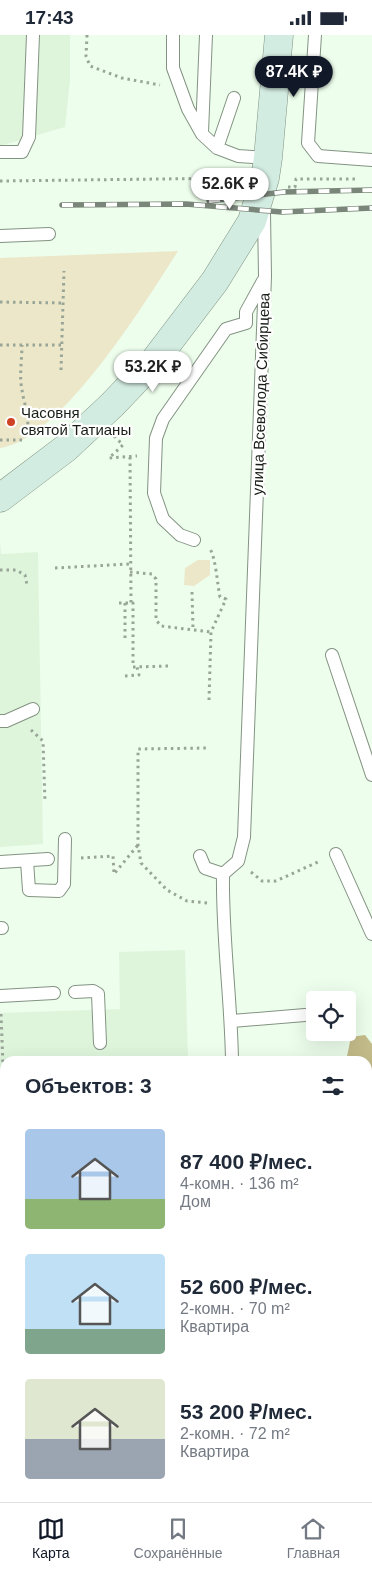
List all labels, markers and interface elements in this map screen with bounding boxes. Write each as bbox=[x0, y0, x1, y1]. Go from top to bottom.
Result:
text: 17:43 bbox=[25, 7, 74, 28]
pin: 87.4K ₽ bbox=[248, 55, 340, 98]
text: 87.4K ₽ bbox=[266, 63, 322, 80]
pin: 52.6K ₽ bbox=[184, 167, 276, 210]
text: 52.6K ₽ bbox=[202, 175, 258, 192]
street label: улица Всеволода Сибирцева bbox=[248, 292, 273, 496]
pin: 53.2K ₽ bbox=[107, 351, 199, 393]
text: 53.2K ₽ bbox=[125, 358, 181, 375]
place label: Часовня святой Татианы bbox=[21, 404, 131, 438]
marker: Часовня святой Татианы bbox=[5, 416, 17, 428]
map controls bbox=[306, 991, 356, 1041]
button: locate bbox=[306, 991, 356, 1041]
icon: filters bbox=[319, 1072, 347, 1100]
text: Объектов: 3 bbox=[25, 1074, 152, 1097]
icon: home bbox=[65, 1149, 125, 1209]
text: 87 400 ₽/мес. bbox=[180, 1150, 313, 1173]
text: 4-комн. · 136 m² bbox=[180, 1175, 299, 1192]
text: Дом bbox=[180, 1193, 211, 1210]
icon: home bbox=[65, 1274, 125, 1334]
text: 52 600 ₽/мес. bbox=[180, 1275, 313, 1298]
text: 2-комн. · 70 m² bbox=[180, 1300, 290, 1317]
text: Квартира bbox=[180, 1318, 249, 1335]
icon: home bbox=[65, 1399, 125, 1459]
text: 53 200 ₽/мес. bbox=[180, 1400, 313, 1423]
text: 2-комн. · 72 m² bbox=[180, 1425, 290, 1442]
text: Квартира bbox=[180, 1443, 249, 1460]
tab: Карта bbox=[32, 1515, 69, 1561]
tab: Сохранённые bbox=[134, 1515, 223, 1561]
tab: Главная bbox=[287, 1515, 340, 1561]

